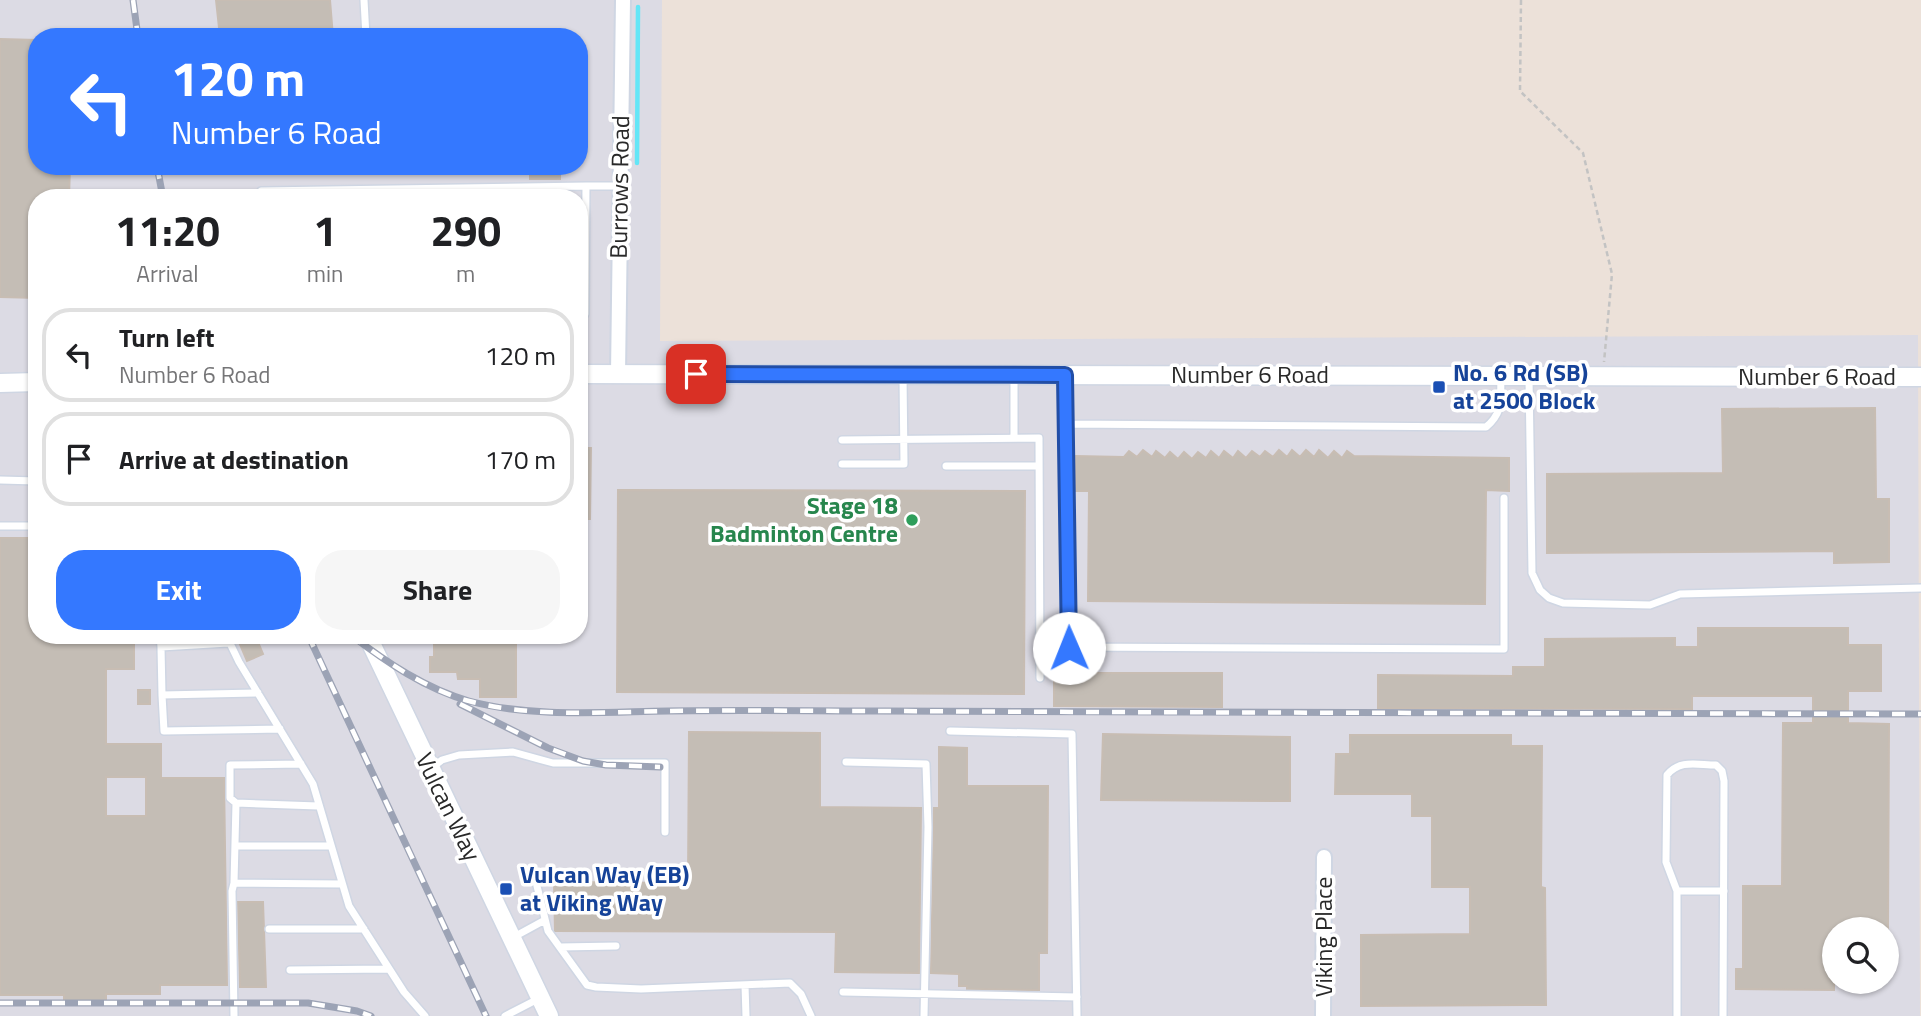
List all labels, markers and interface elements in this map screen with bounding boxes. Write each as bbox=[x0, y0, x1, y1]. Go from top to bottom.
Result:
text: 120 m bbox=[171, 40, 305, 115]
icon: left bbox=[56, 56, 147, 147]
text: Number 6 Road bbox=[171, 108, 382, 156]
street label: Burrows Road bbox=[600, 115, 638, 259]
text: 11:20 bbox=[115, 198, 220, 262]
text: 1 bbox=[313, 198, 337, 262]
text: 290 bbox=[430, 198, 501, 262]
text: Arrival bbox=[136, 256, 199, 291]
text: min bbox=[307, 256, 343, 291]
text: m bbox=[456, 256, 475, 291]
text: Turn left bbox=[119, 318, 214, 357]
icon: left bbox=[60, 336, 98, 374]
text: 120 m bbox=[485, 336, 556, 375]
pin bbox=[666, 344, 726, 404]
place label: No. 6 Rd (SB) at 2500 Block bbox=[1453, 354, 1596, 418]
icon: arrive bbox=[677, 355, 715, 393]
street label: Number 6 Road bbox=[1171, 356, 1329, 392]
text: Number 6 Road bbox=[119, 357, 270, 392]
street label: Number 6 Road bbox=[1738, 358, 1896, 394]
marker: No. 6 Rd (SB) at 2500 Block bbox=[1431, 379, 1447, 395]
icon: arrive bbox=[60, 440, 98, 478]
text: Arrive at destination bbox=[119, 440, 349, 479]
text: 170 m bbox=[485, 440, 556, 479]
place label: Stage 18 Badminton Centre bbox=[710, 487, 898, 551]
marker: Stage 18 Badminton Centre bbox=[904, 512, 920, 528]
button: Exit bbox=[56, 550, 301, 630]
button: Share bbox=[315, 550, 560, 630]
position arrow bbox=[1032, 611, 1106, 685]
street label: Vulcan Way bbox=[407, 746, 491, 867]
place label: Vulcan Way (EB) at Viking Way bbox=[520, 856, 689, 920]
street label: Viking Place bbox=[1305, 877, 1341, 997]
marker: Vulcan Way (EB) at Viking Way bbox=[498, 881, 514, 897]
map controls bbox=[1822, 917, 1899, 994]
button: search bbox=[1822, 917, 1899, 994]

